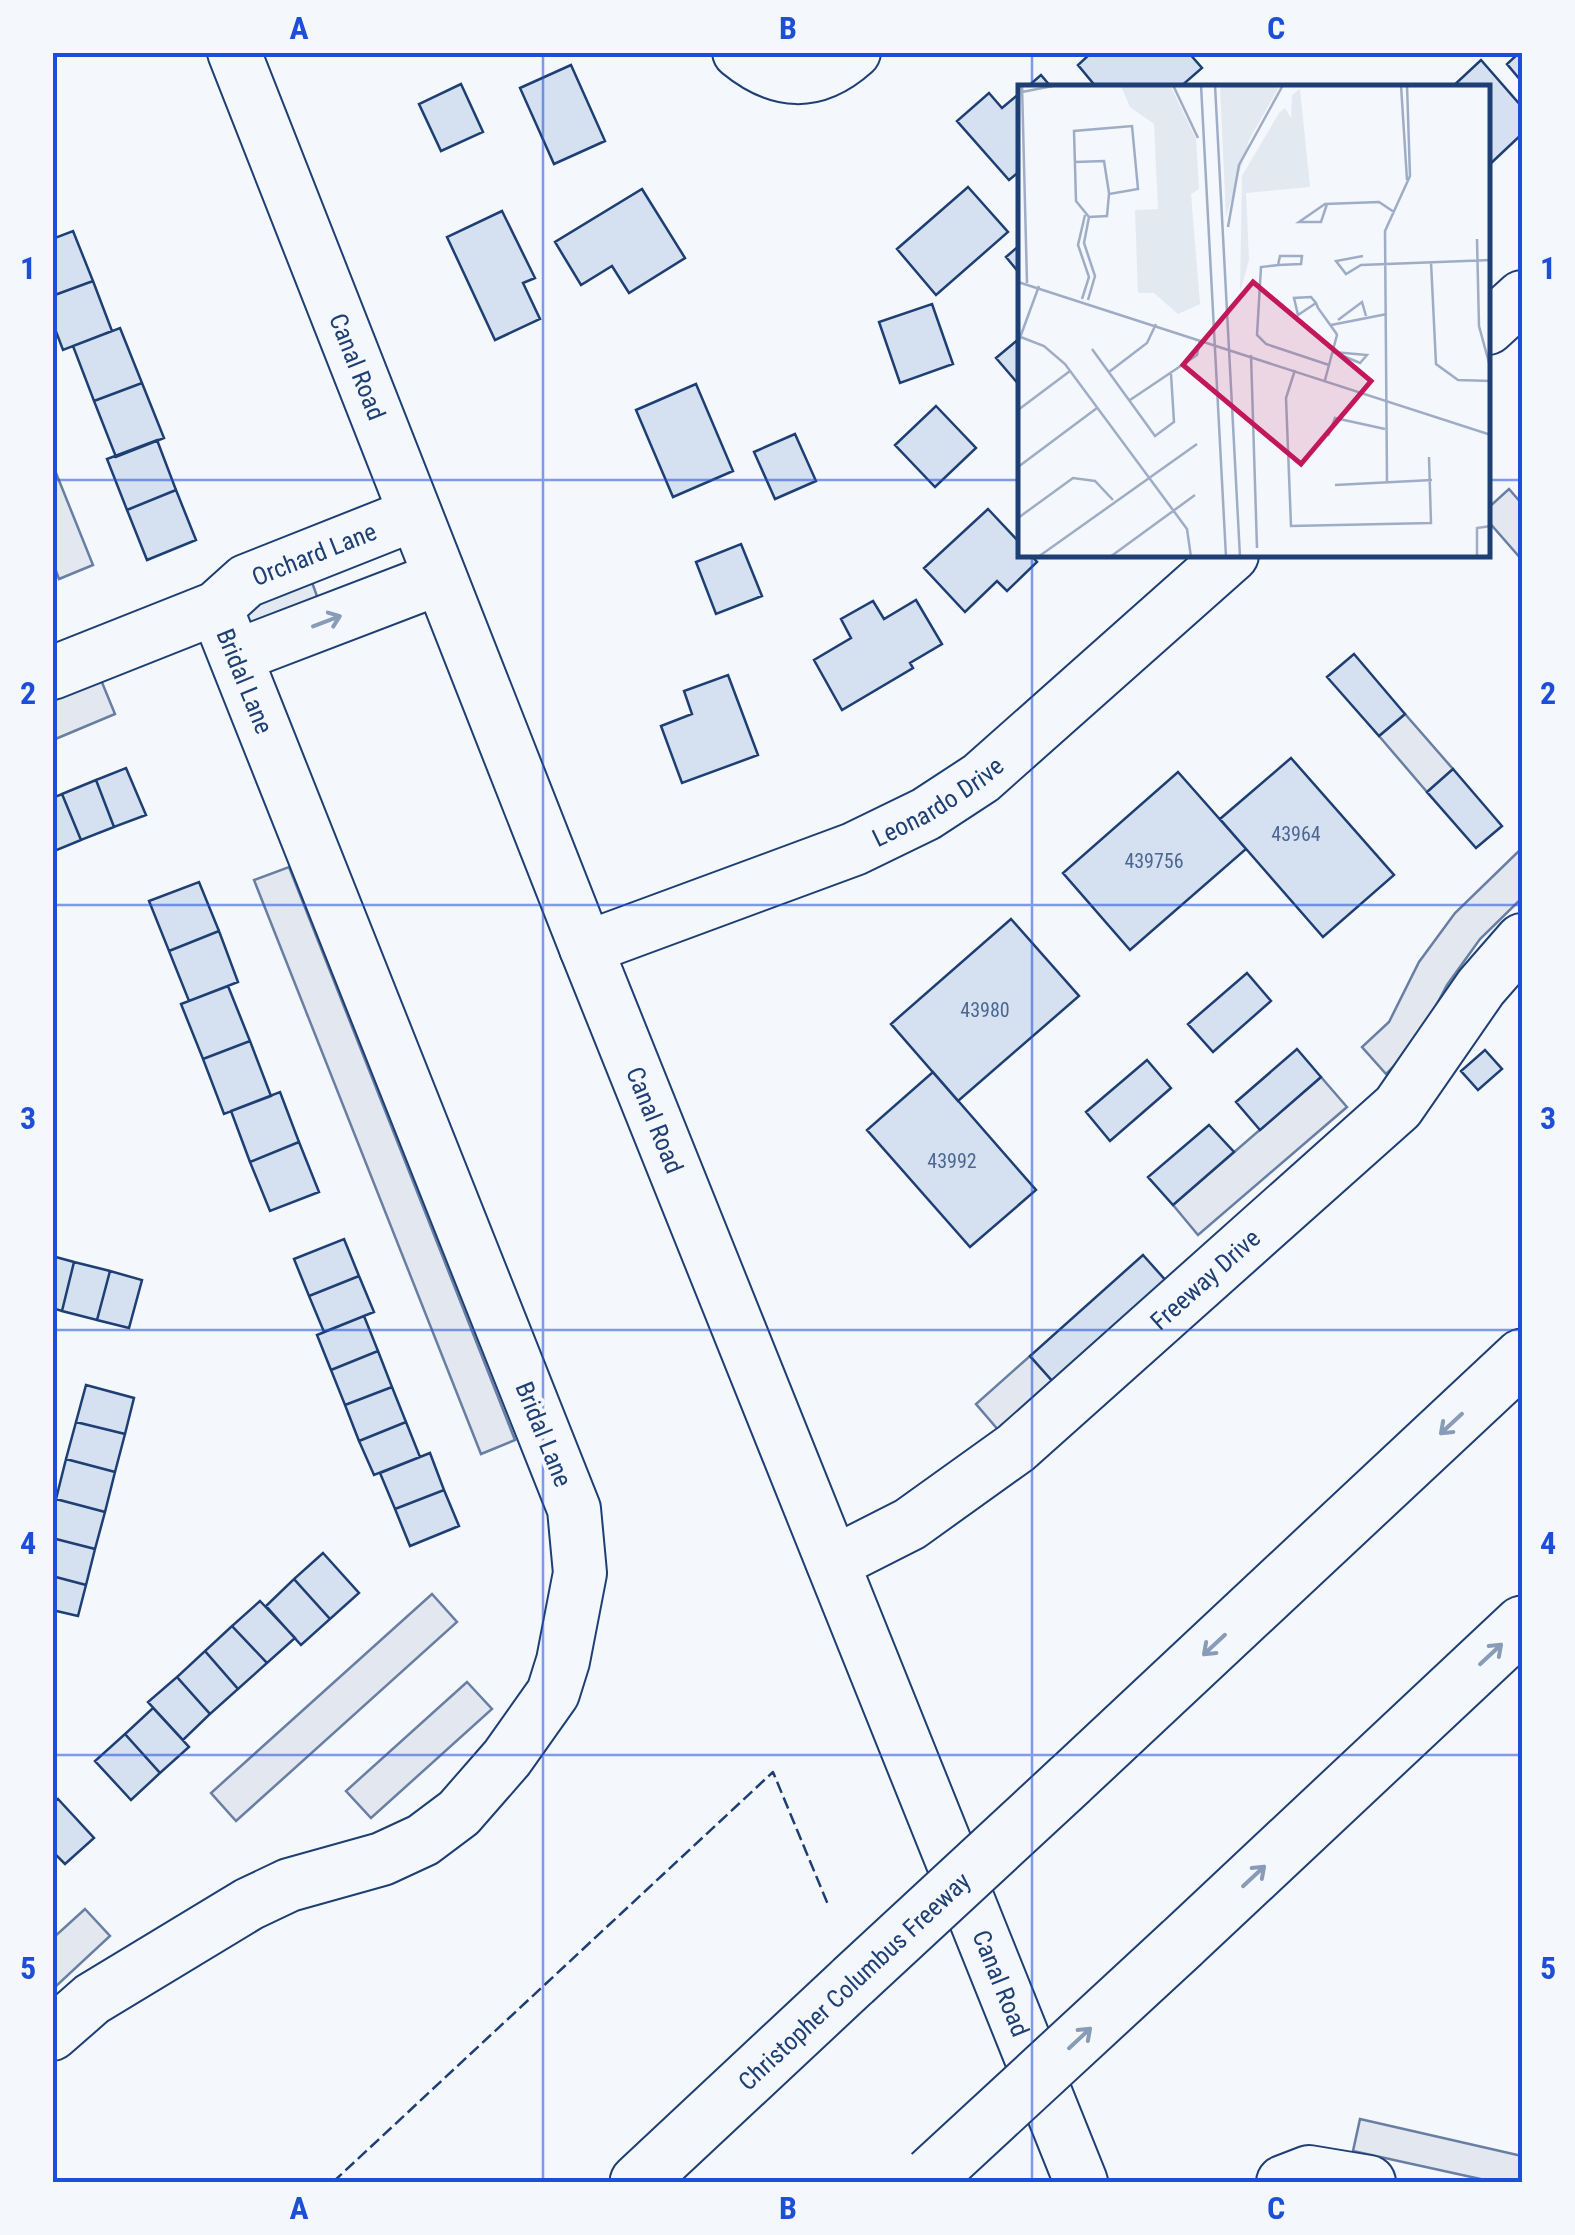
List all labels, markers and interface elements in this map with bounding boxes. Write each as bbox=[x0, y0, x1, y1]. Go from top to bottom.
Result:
text: A bbox=[289, 9, 309, 47]
text: B bbox=[779, 9, 797, 47]
text: C bbox=[1267, 9, 1285, 47]
inset map bbox=[1018, 85, 1490, 558]
text: 1 bbox=[20, 249, 36, 287]
text: 1 bbox=[1540, 249, 1556, 287]
street label: Canal Road bbox=[323, 309, 391, 424]
street label: Orchard Lane bbox=[248, 517, 381, 592]
one-way arrow bbox=[311, 611, 342, 629]
street label: Bridal Lane bbox=[210, 625, 279, 738]
text: 2 bbox=[20, 674, 36, 712]
text: 2 bbox=[1540, 674, 1556, 712]
street label: Leonardo Drive bbox=[868, 751, 1009, 853]
house number: 43964 bbox=[1271, 822, 1321, 846]
house number: 439756 bbox=[1124, 849, 1184, 873]
house number: 43980 bbox=[960, 998, 1010, 1022]
street label: Canal Road bbox=[620, 1063, 689, 1178]
text: 3 bbox=[20, 1099, 36, 1137]
text: 3 bbox=[1540, 1099, 1556, 1137]
house number: 43992 bbox=[927, 1149, 977, 1173]
street label: Freeway Drive bbox=[1145, 1223, 1266, 1336]
street label: Bridal Lane bbox=[509, 1378, 578, 1491]
one-way arrow bbox=[1439, 1412, 1464, 1435]
text: 4 bbox=[20, 1524, 36, 1562]
text: 4 bbox=[1540, 1524, 1556, 1562]
one-way arrow bbox=[1202, 1634, 1227, 1657]
one-way arrow bbox=[1478, 1643, 1503, 1666]
one-way arrow bbox=[1241, 1864, 1265, 1888]
street label: Christopher Columbus Freeway bbox=[733, 1866, 976, 2096]
street label: Canal Road bbox=[966, 1926, 1035, 2041]
text: 5 bbox=[20, 1949, 36, 1987]
text: 5 bbox=[1540, 1949, 1556, 1987]
one-way arrow bbox=[1067, 2027, 1092, 2050]
text: A bbox=[289, 2189, 309, 2227]
text: B bbox=[779, 2189, 797, 2227]
text: C bbox=[1267, 2189, 1285, 2227]

